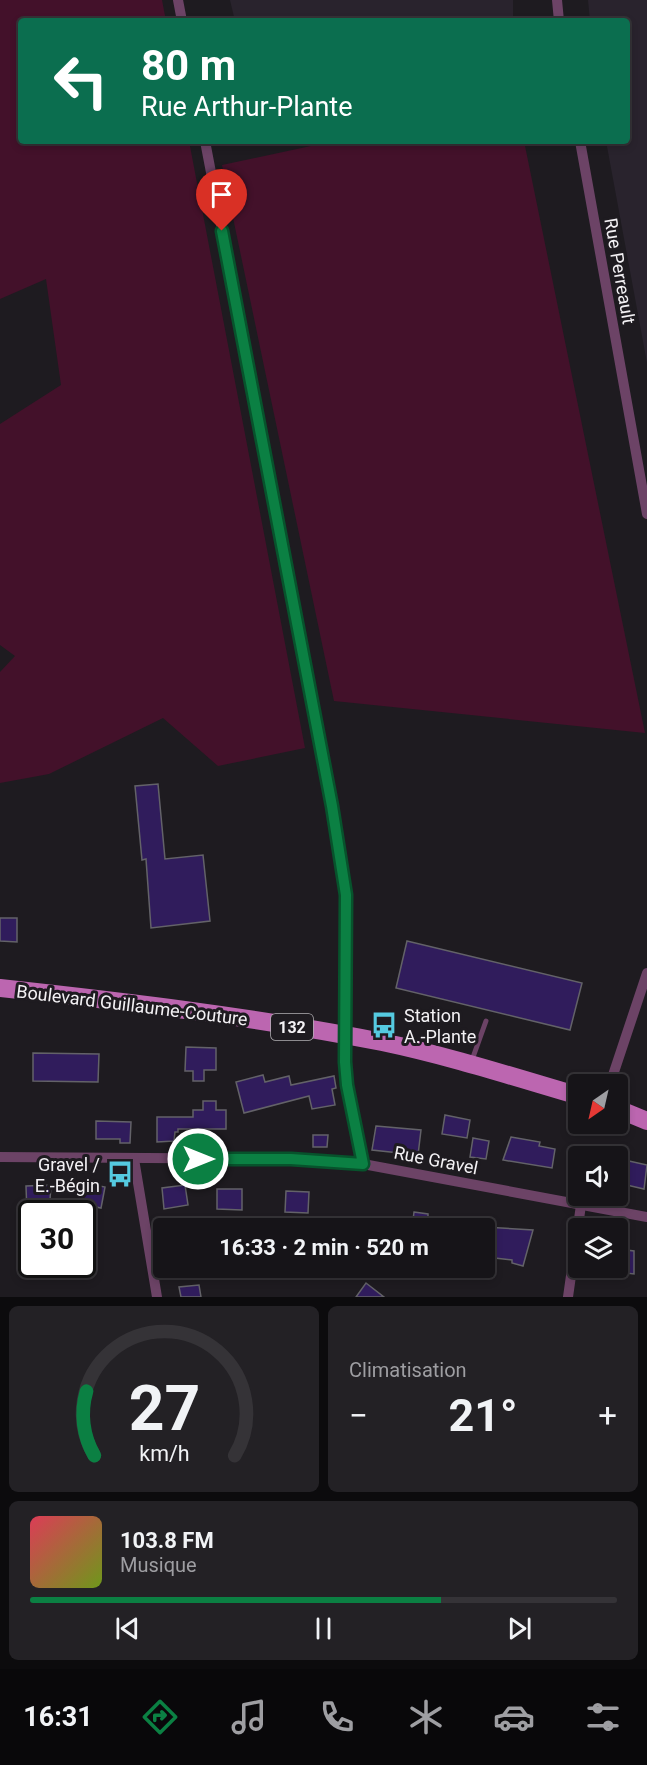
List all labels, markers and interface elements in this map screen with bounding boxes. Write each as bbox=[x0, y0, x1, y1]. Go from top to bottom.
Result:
text: 80 m bbox=[141, 41, 236, 90]
icon: left bbox=[42, 42, 120, 120]
text: Rue Arthur-Plante bbox=[141, 91, 353, 123]
pin bbox=[196, 169, 247, 231]
icon: arrive bbox=[205, 178, 238, 211]
street label: Rue Perreault bbox=[600, 216, 640, 326]
street label: Boulevard Guillaume-Couture bbox=[15, 980, 249, 1030]
place label: Station A.-Plante bbox=[404, 1005, 476, 1047]
bus stop icon: Station A.-Plante bbox=[369, 1010, 399, 1040]
road number: 132 bbox=[271, 1014, 313, 1040]
north arrow bbox=[568, 1074, 628, 1134]
map controls bbox=[568, 1074, 628, 1278]
position arrow bbox=[166, 1127, 230, 1191]
street label: Rue Gravel bbox=[392, 1142, 480, 1178]
button: sound bbox=[568, 1146, 628, 1206]
place label: Gravel / E.-Bégin bbox=[35, 1154, 100, 1196]
bus stop icon: Gravel / E.-Bégin bbox=[105, 1159, 135, 1189]
speed limit sign: 30 bbox=[18, 1200, 96, 1278]
button: layers bbox=[568, 1218, 628, 1278]
text: 16:33 · 2 min · 520 m bbox=[219, 1235, 429, 1260]
text: Climatisation bbox=[349, 1358, 467, 1382]
text: 27 bbox=[128, 1372, 200, 1445]
text: 21° bbox=[448, 1389, 518, 1442]
text: − bbox=[349, 1396, 368, 1435]
text: + bbox=[598, 1396, 617, 1435]
text: km/h bbox=[139, 1441, 189, 1466]
text: 103.8 FM bbox=[120, 1528, 214, 1553]
text: Musique bbox=[120, 1553, 197, 1577]
icon: previous bbox=[111, 1612, 144, 1645]
icon: pause bbox=[307, 1612, 340, 1645]
icon: next bbox=[503, 1612, 536, 1645]
icon: directions bbox=[139, 1696, 181, 1738]
icon: music bbox=[228, 1696, 270, 1738]
icon: phone bbox=[316, 1696, 358, 1738]
icon: climate bbox=[405, 1696, 447, 1738]
icon: car bbox=[493, 1696, 535, 1738]
icon: filters bbox=[582, 1696, 624, 1738]
text: 16:31 bbox=[23, 1701, 93, 1733]

